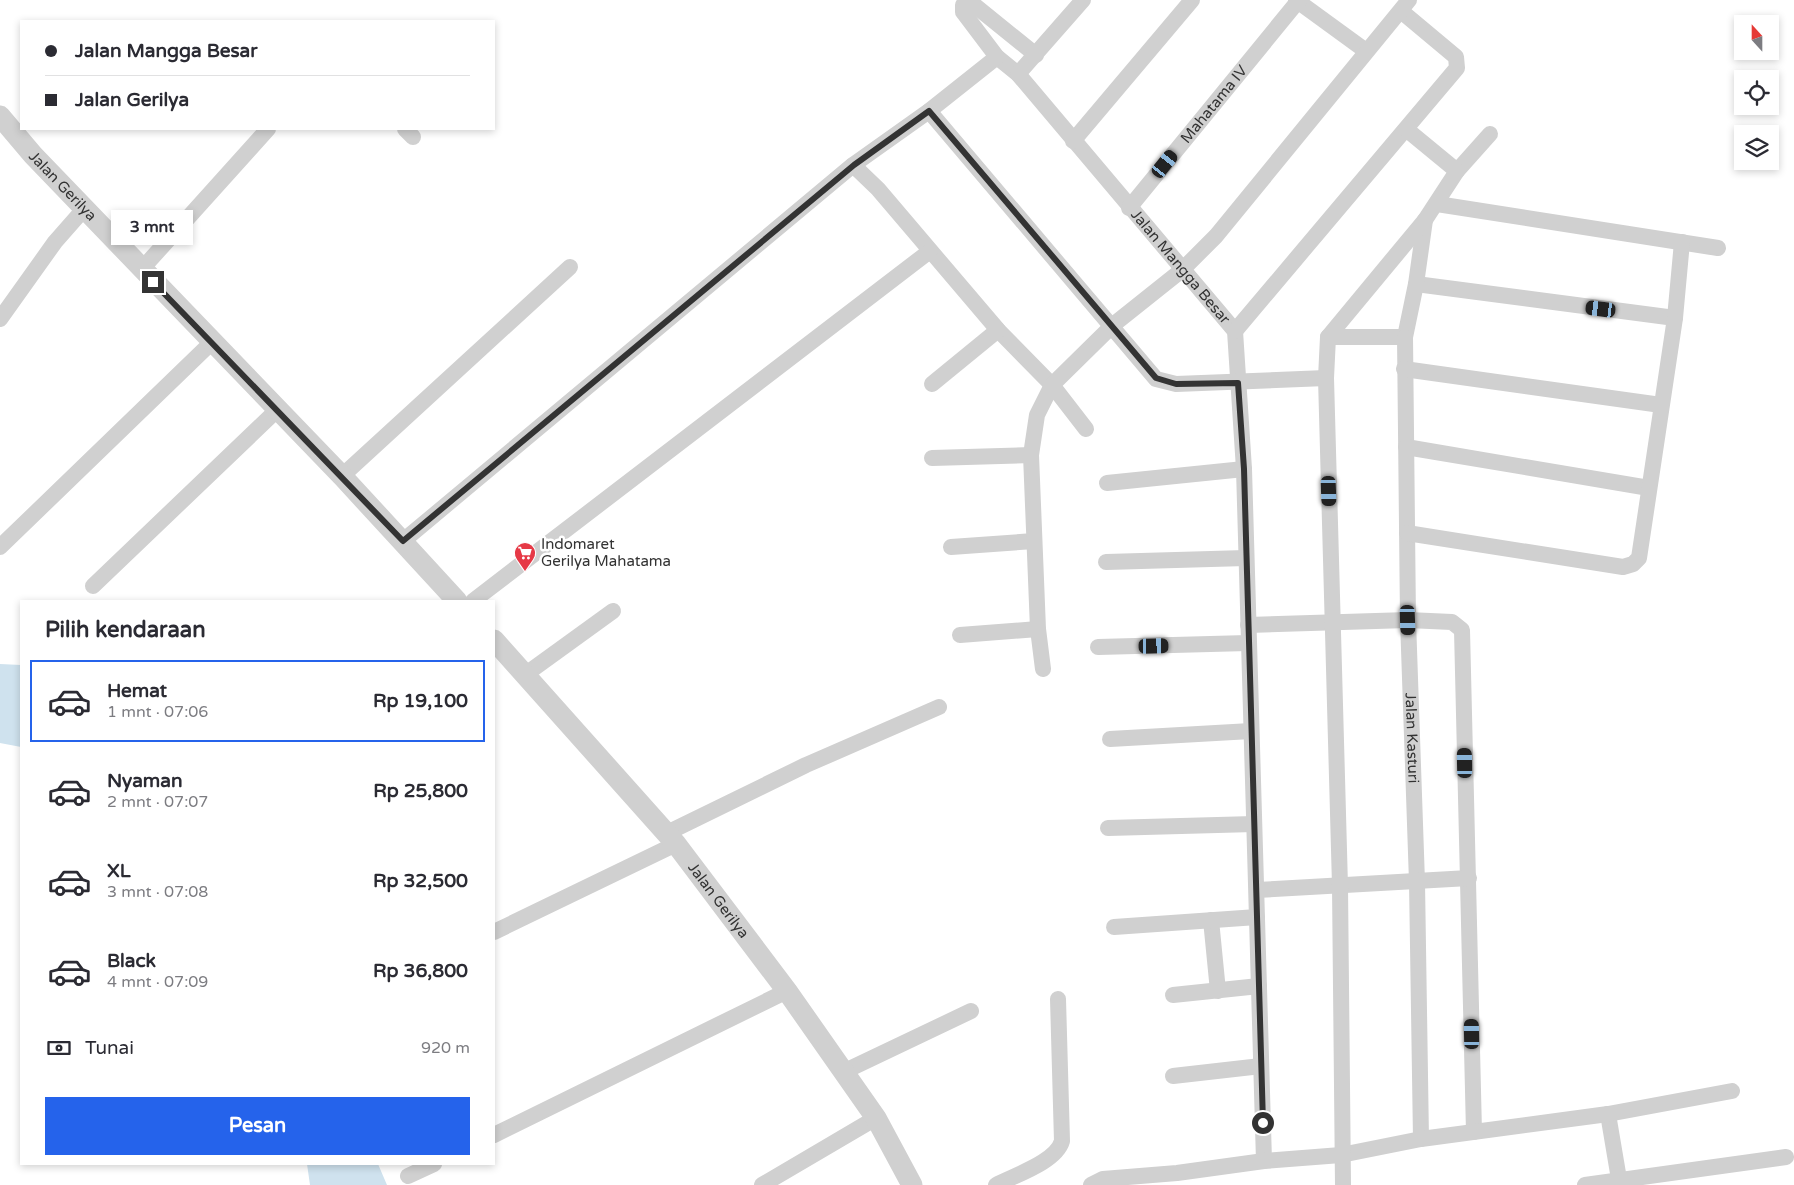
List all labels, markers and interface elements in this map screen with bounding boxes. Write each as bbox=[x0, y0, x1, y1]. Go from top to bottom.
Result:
north arrow bbox=[1734, 15, 1779, 60]
map controls bbox=[1734, 15, 1779, 170]
text: Jalan Mangga Besar bbox=[75, 40, 258, 62]
street label: Mahatama IV bbox=[1177, 61, 1251, 147]
button: locate bbox=[1734, 70, 1779, 115]
text: Jalan Gerilya bbox=[75, 89, 189, 111]
button: layers bbox=[1734, 125, 1779, 170]
street label: Jalan Gerilya bbox=[25, 147, 101, 225]
car bbox=[1149, 148, 1180, 180]
street label: Jalan Mangga Besar bbox=[1127, 206, 1234, 328]
callout: 3 mnt bbox=[112, 210, 194, 244]
text: 3 mnt bbox=[130, 217, 174, 237]
route end bbox=[142, 271, 164, 293]
car bbox=[1585, 300, 1616, 318]
car bbox=[1320, 476, 1337, 506]
place label: Indomaret Gerilya Mahatama bbox=[541, 535, 671, 570]
supermarket icon: Indomaret Gerilya Mahatama bbox=[513, 541, 537, 572]
car bbox=[1399, 605, 1416, 635]
text: Pilih kendaraan bbox=[45, 617, 206, 643]
car bbox=[1138, 638, 1169, 654]
icon: car bbox=[47, 679, 92, 724]
text: Hemat bbox=[107, 680, 167, 702]
text: Rp 19,100 bbox=[373, 690, 468, 712]
street label: Jalan Kasturi bbox=[1401, 692, 1423, 784]
text: 1 mnt · 07:06 bbox=[107, 702, 208, 722]
car bbox=[1457, 748, 1472, 778]
icon: car bbox=[47, 769, 92, 814]
text: Nyaman bbox=[107, 770, 183, 792]
text: Rp 25,800 bbox=[373, 780, 468, 802]
text: 2 mnt · 07:07 bbox=[107, 792, 208, 812]
icon: car bbox=[47, 859, 92, 904]
street label: Jalan Gerilya bbox=[684, 859, 753, 942]
text: XL bbox=[107, 860, 131, 882]
text: Rp 32,500 bbox=[373, 870, 468, 892]
text: 3 mnt · 07:08 bbox=[107, 882, 208, 902]
icon: car bbox=[47, 949, 92, 994]
text: Black bbox=[107, 950, 156, 972]
text: Rp 36,800 bbox=[373, 960, 468, 982]
text: 4 mnt · 07:09 bbox=[107, 972, 208, 992]
car bbox=[1464, 1019, 1479, 1049]
icon: cash bbox=[45, 1034, 73, 1062]
text: Tunai bbox=[85, 1037, 134, 1059]
text: 920 m bbox=[421, 1038, 470, 1058]
button: Pesan bbox=[45, 1097, 470, 1155]
route start bbox=[1252, 1112, 1274, 1134]

